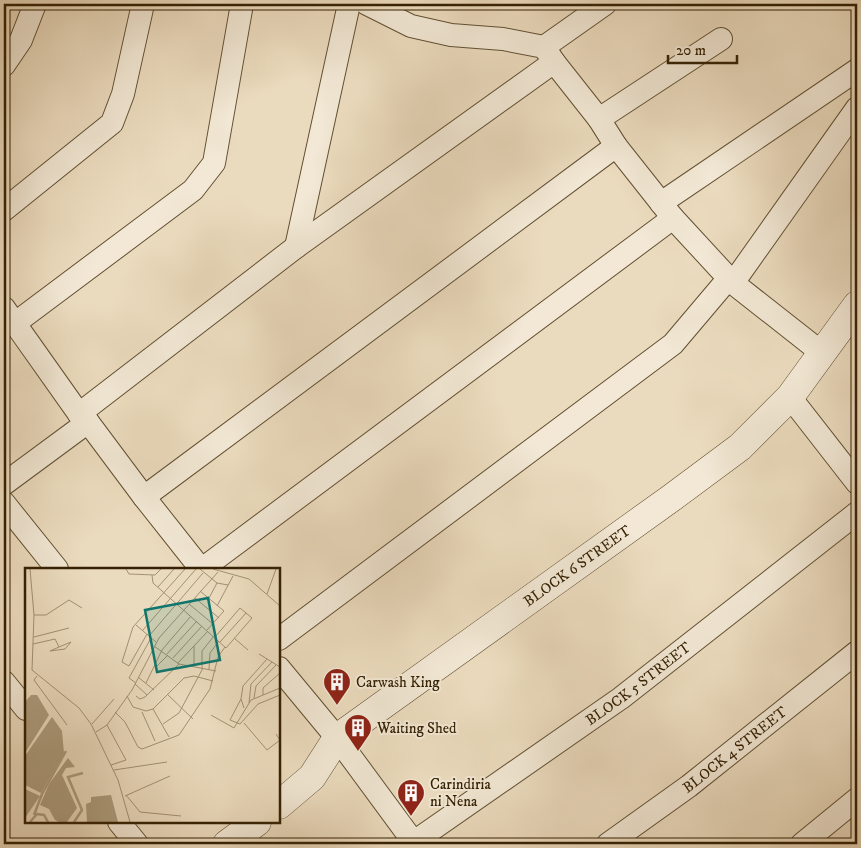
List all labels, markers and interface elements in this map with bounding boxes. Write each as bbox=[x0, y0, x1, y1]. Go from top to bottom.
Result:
scale bar bbox=[668, 32, 737, 64]
text: 20 m bbox=[676, 41, 706, 60]
street label: BLOCK 6 STREET bbox=[520, 520, 635, 611]
inset map bbox=[25, 568, 280, 823]
street label: BLOCK 5 STREET bbox=[582, 637, 695, 729]
building icon: Carwash King bbox=[322, 667, 352, 706]
place label: Carwash King bbox=[356, 673, 440, 692]
street label: BLOCK 4 STREET bbox=[679, 702, 791, 797]
building icon: Waiting Shed bbox=[343, 713, 373, 752]
place label: Waiting Shed bbox=[376, 719, 457, 738]
place label: Carindiria ni Nena bbox=[430, 775, 491, 811]
building icon: Carindiria ni Nena bbox=[396, 778, 426, 817]

